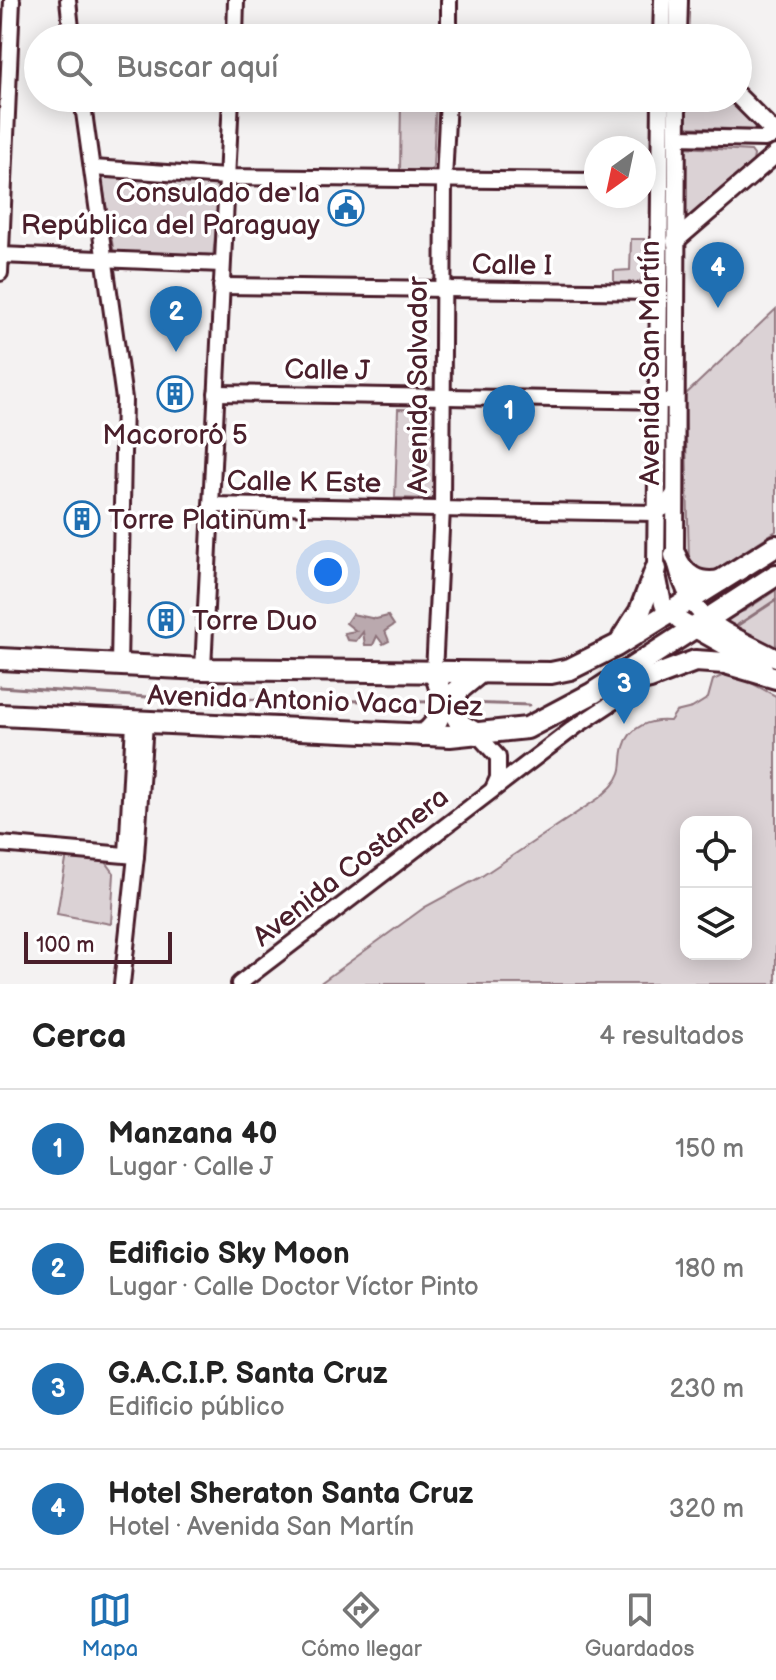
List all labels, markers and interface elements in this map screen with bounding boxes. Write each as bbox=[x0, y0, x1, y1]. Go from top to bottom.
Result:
search box bbox=[24, 24, 752, 112]
icon: search bbox=[52, 46, 96, 90]
text: Buscar aquí bbox=[116, 50, 278, 86]
north arrow bbox=[584, 136, 656, 208]
place label: Consulado de la República del Paraguay bbox=[21, 177, 320, 242]
public building icon: Consulado de la República del Paraguay bbox=[327, 189, 365, 227]
street label: Avenida San Martín bbox=[634, 241, 667, 485]
pin: 4 bbox=[692, 242, 744, 308]
street label: Calle I bbox=[471, 248, 553, 283]
street label: Avenida Salvador bbox=[402, 275, 435, 494]
pin: 2 bbox=[150, 286, 202, 352]
street label: Calle J bbox=[284, 353, 371, 388]
building icon: Macororó 5 bbox=[156, 375, 194, 413]
pin: 1 bbox=[483, 385, 535, 451]
place label: Macororó 5 bbox=[102, 419, 248, 452]
street label: Calle K Este bbox=[226, 465, 382, 500]
building icon: Torre Platinum I bbox=[63, 500, 101, 538]
place label: Torre Platinum I bbox=[108, 504, 307, 537]
your location bbox=[308, 552, 348, 592]
building icon: Torre Duo bbox=[147, 601, 185, 639]
place label: Torre Duo bbox=[192, 605, 318, 638]
pin: 3 bbox=[598, 658, 650, 724]
street label: Avenida Antonio Vaca Diez bbox=[147, 679, 484, 724]
street label: Avenida Costanera bbox=[247, 781, 455, 954]
map controls bbox=[680, 816, 752, 960]
button: locate bbox=[680, 816, 752, 888]
button: layers bbox=[680, 888, 752, 960]
scale bar bbox=[24, 928, 172, 964]
text: 100 m bbox=[36, 932, 95, 959]
text: Cerca bbox=[32, 1016, 127, 1057]
text: 4 resultados bbox=[599, 1021, 744, 1052]
text: Manzana 40 bbox=[108, 1116, 278, 1152]
text: 1 bbox=[53, 1134, 63, 1165]
text: 150 m bbox=[675, 1134, 744, 1165]
text: Lugar · Calle J bbox=[108, 1152, 273, 1183]
text: Edificio Sky Moon bbox=[108, 1236, 350, 1272]
text: 2 bbox=[50, 1254, 66, 1285]
text: 180 m bbox=[675, 1254, 744, 1285]
text: Lugar · Calle Doctor Víctor Pinto bbox=[108, 1272, 479, 1303]
text: G.A.C.I.P. Santa Cruz bbox=[108, 1356, 388, 1392]
text: 3 bbox=[50, 1374, 66, 1405]
text: 230 m bbox=[669, 1374, 744, 1405]
text: Edificio público bbox=[108, 1392, 285, 1423]
text: Hotel Sheraton Santa Cruz bbox=[108, 1476, 473, 1512]
text: 4 bbox=[50, 1494, 66, 1525]
text: 320 m bbox=[669, 1494, 744, 1525]
text: Hotel · Avenida San Martín bbox=[108, 1512, 414, 1543]
tab: Mapa bbox=[81, 1588, 138, 1663]
tab: Cómo llegar bbox=[301, 1588, 422, 1663]
tab: Guardados bbox=[585, 1588, 695, 1663]

